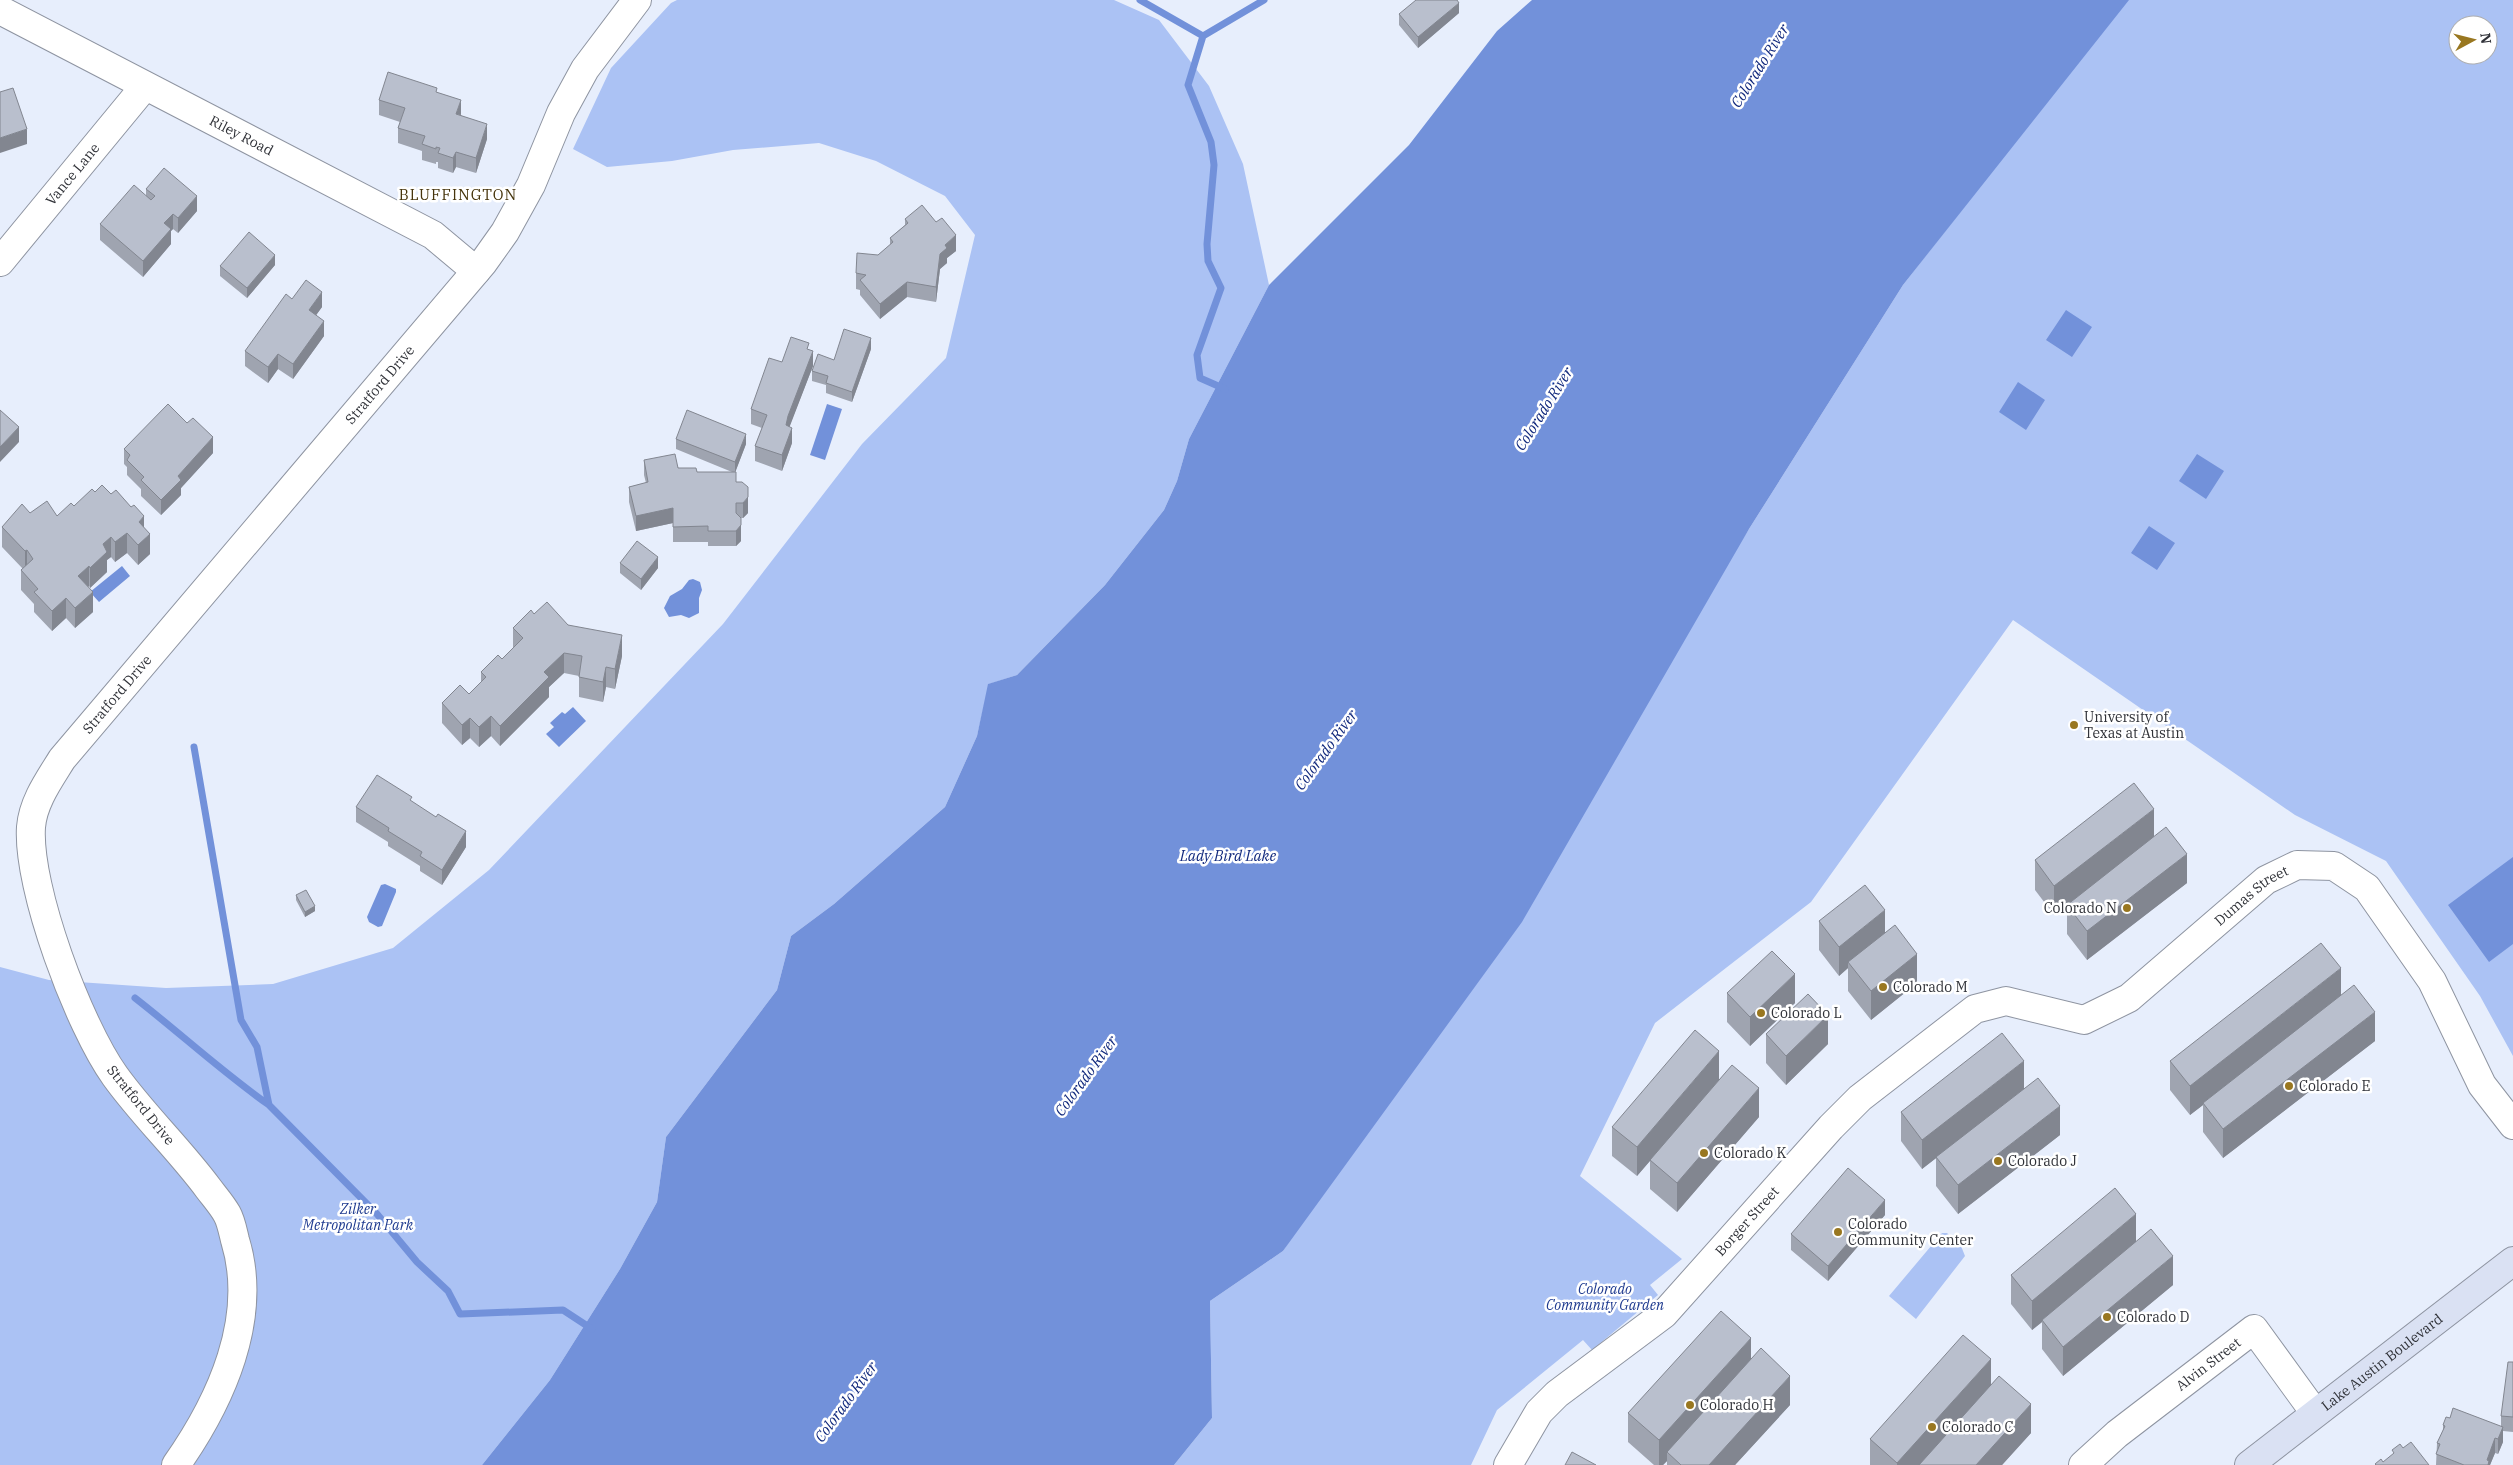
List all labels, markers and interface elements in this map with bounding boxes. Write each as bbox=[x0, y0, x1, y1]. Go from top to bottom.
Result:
north arrow bbox=[2448, 15, 2498, 65]
water label: Colorado River bbox=[1726, 20, 1793, 111]
text: N bbox=[2476, 32, 2496, 45]
street label: Riley Road bbox=[206, 111, 277, 160]
street label: Vance Lane bbox=[42, 139, 103, 209]
district label: BLUFFINGTON bbox=[399, 185, 517, 204]
street label: Stratford Drive bbox=[341, 342, 418, 428]
water label: Colorado River bbox=[1510, 363, 1577, 454]
street label: Stratford Drive bbox=[78, 651, 155, 737]
water label: Colorado River bbox=[1290, 705, 1361, 794]
place label: University of Texas at Austin bbox=[2084, 708, 2184, 742]
marker: University of Texas at Austin bbox=[2068, 719, 2080, 731]
water label: Lady Bird Lake bbox=[1179, 846, 1277, 865]
street label: Dumas Street bbox=[2211, 862, 2291, 929]
place label: Colorado N bbox=[2044, 899, 2117, 917]
marker: Colorado N bbox=[2121, 902, 2133, 914]
place label: Colorado M bbox=[1893, 978, 1968, 996]
marker: Colorado M bbox=[1877, 981, 1889, 993]
place label: Colorado L bbox=[1771, 1004, 1842, 1022]
marker: Colorado L bbox=[1755, 1007, 1767, 1019]
water label: Colorado River bbox=[1050, 1031, 1121, 1120]
street label: Stratford Drive bbox=[103, 1061, 179, 1149]
place label: Colorado E bbox=[2299, 1077, 2370, 1095]
marker: Colorado E bbox=[2283, 1080, 2295, 1092]
place label: Colorado K bbox=[1714, 1144, 1786, 1162]
marker: Colorado K bbox=[1698, 1147, 1710, 1159]
place label: Colorado J bbox=[2008, 1152, 2077, 1170]
marker: Colorado J bbox=[1992, 1155, 2004, 1167]
street label: Borger Street bbox=[1711, 1182, 1783, 1260]
park label: Zilker Metropolitan Park bbox=[302, 1200, 414, 1234]
place label: Colorado Community Center bbox=[1848, 1215, 1974, 1249]
marker: Colorado Community Center bbox=[1832, 1226, 1844, 1238]
park label: Colorado Community Garden bbox=[1546, 1280, 1664, 1314]
place label: Colorado D bbox=[2117, 1308, 2189, 1326]
street label: Lake Austin Boulevard bbox=[2318, 1309, 2447, 1415]
marker: Colorado D bbox=[2101, 1311, 2113, 1323]
street label: Alvin Street bbox=[2172, 1333, 2244, 1395]
water label: Colorado River bbox=[810, 1357, 881, 1446]
place label: Colorado H bbox=[1700, 1396, 1773, 1414]
marker: Colorado H bbox=[1684, 1399, 1696, 1411]
place label: Colorado C bbox=[1942, 1418, 2014, 1436]
marker: Colorado C bbox=[1926, 1421, 1938, 1433]

